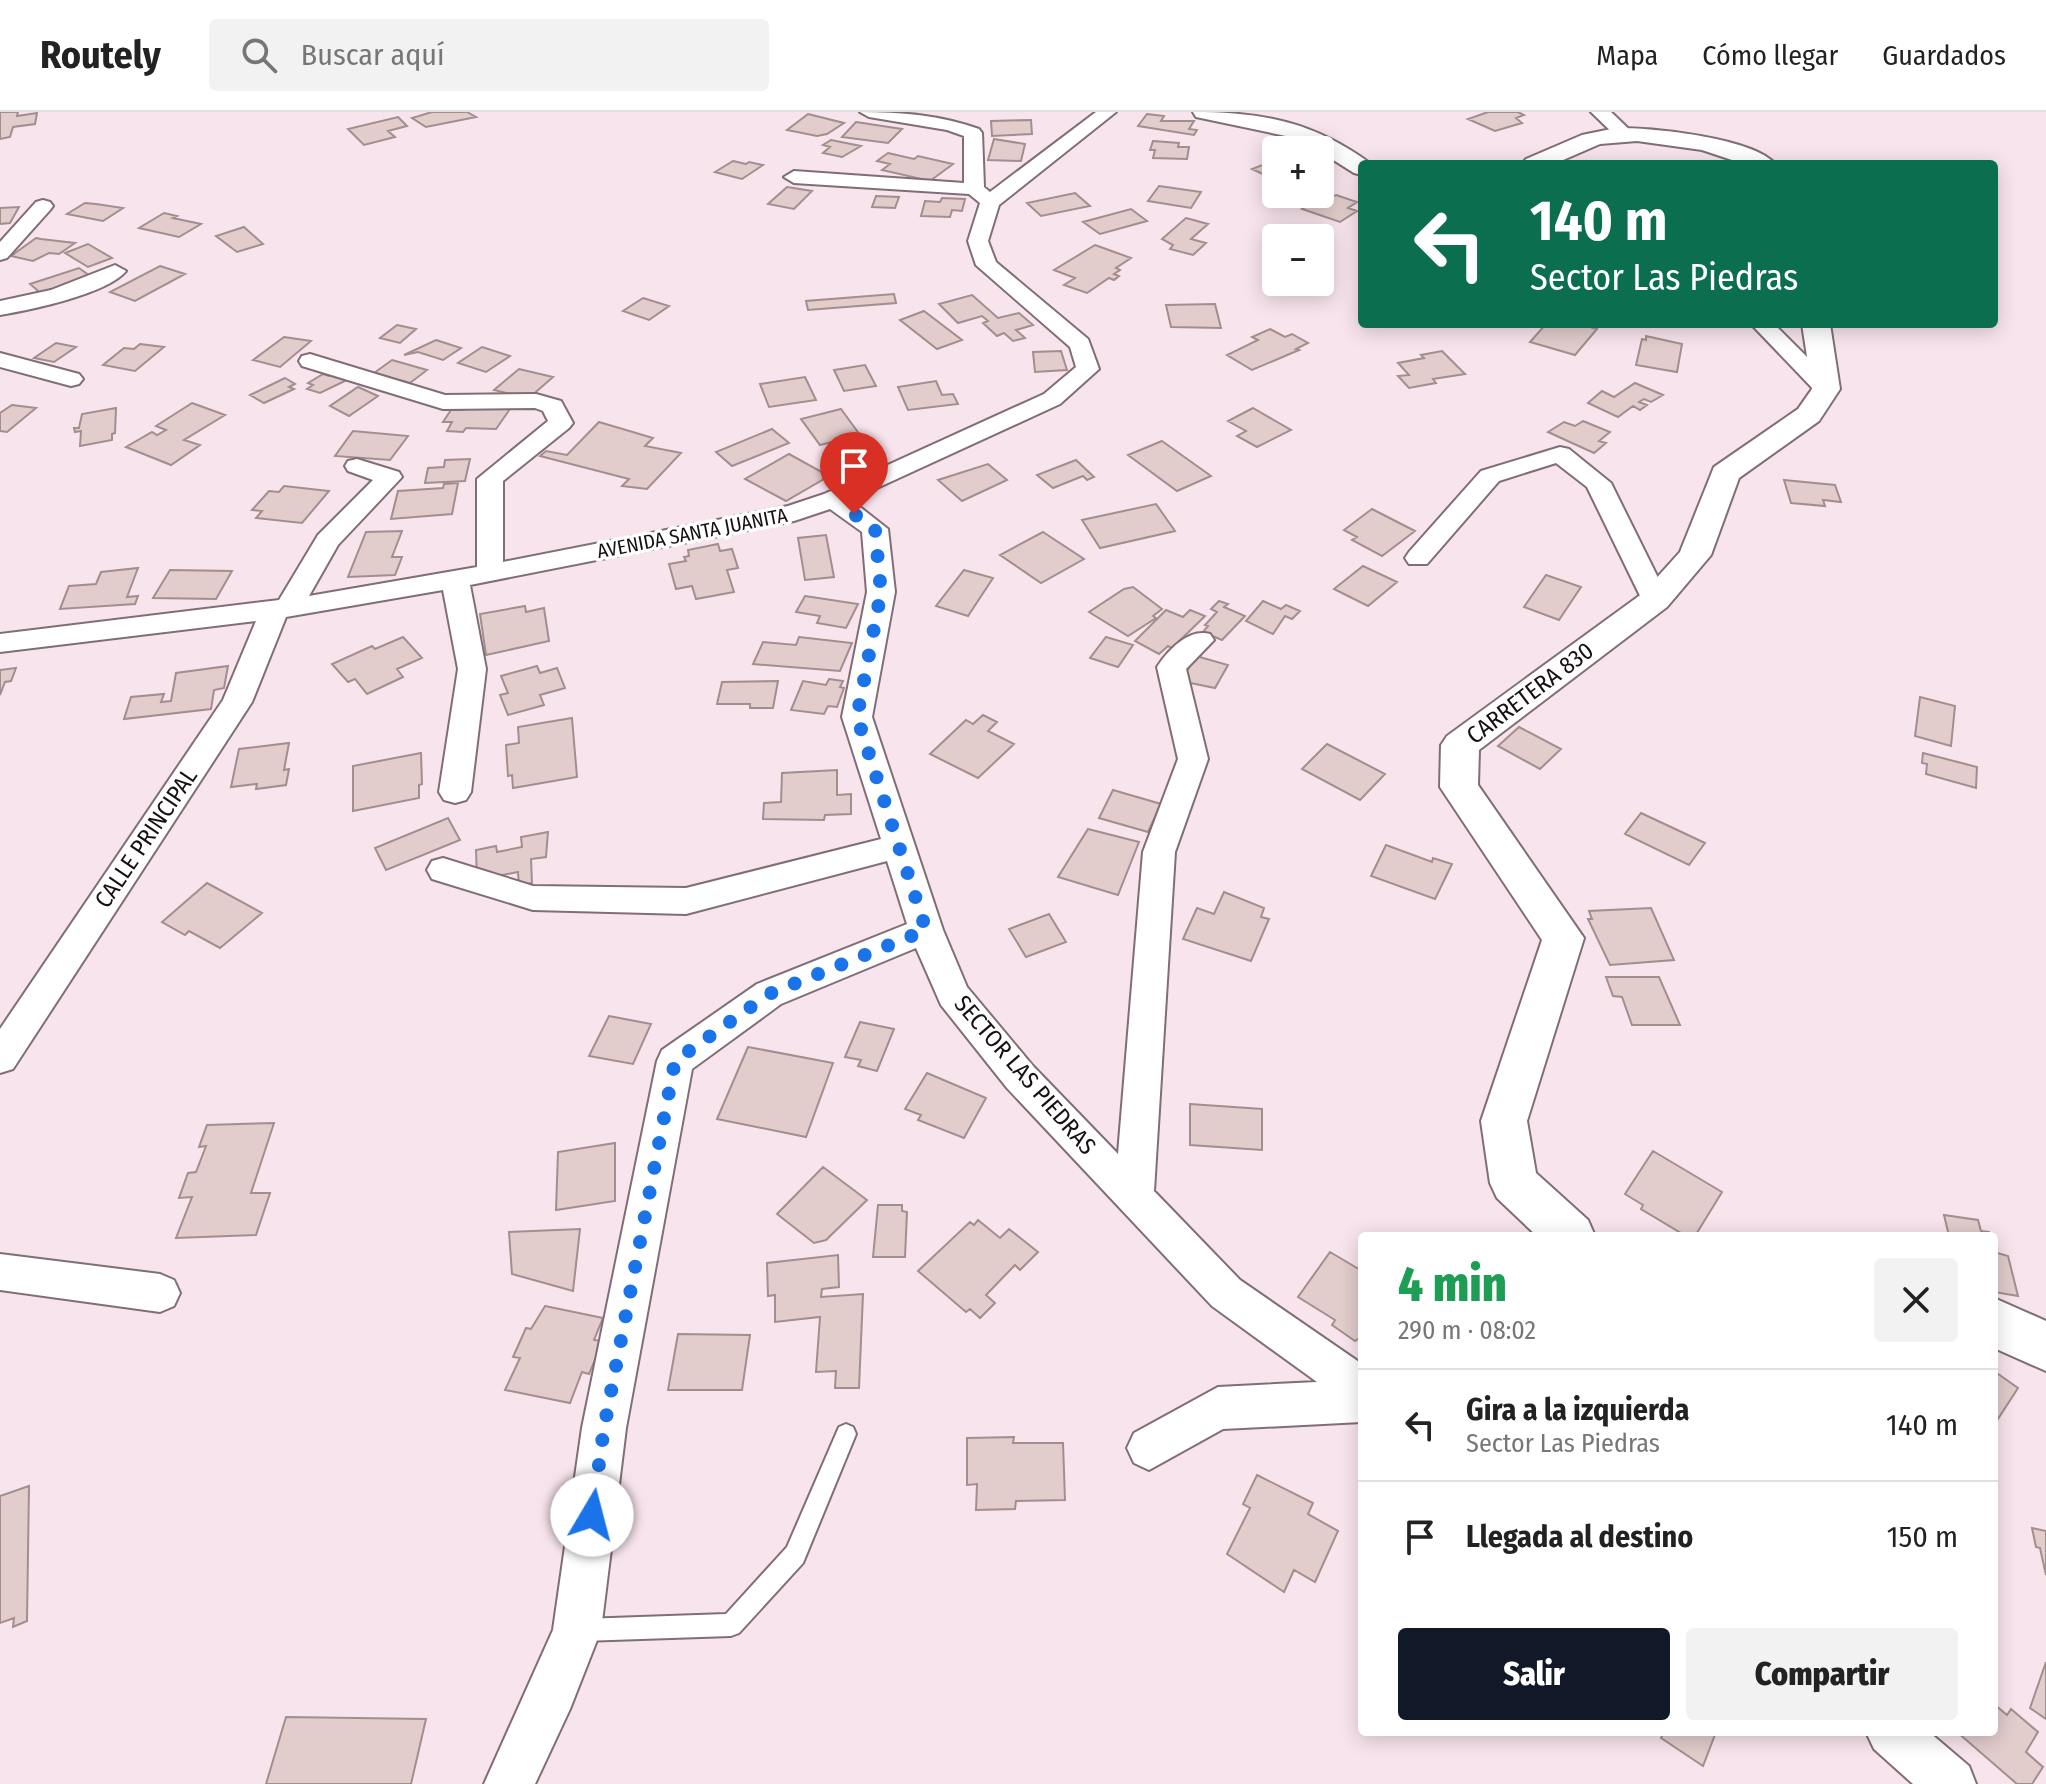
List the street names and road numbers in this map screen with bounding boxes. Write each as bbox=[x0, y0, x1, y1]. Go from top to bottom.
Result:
street label: AVENIDA SANTA JUANITA bbox=[595, 503, 790, 563]
street label: CARRETERA 830 bbox=[1461, 636, 1599, 750]
street label: CALLE PRINCIPAL bbox=[89, 763, 203, 913]
street label: SECTOR LAS PIEDRAS bbox=[948, 990, 1102, 1160]

